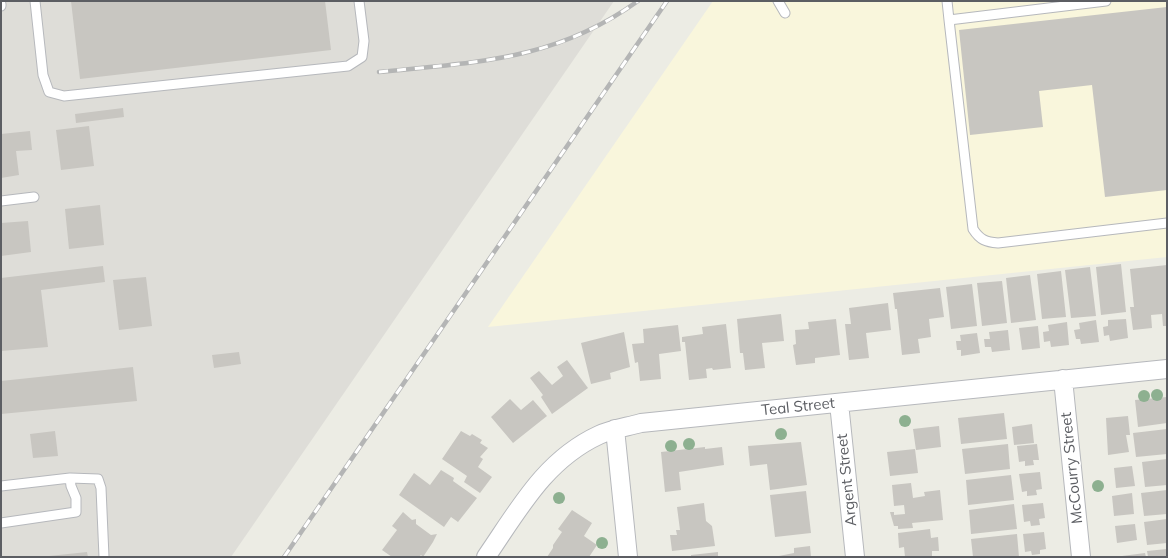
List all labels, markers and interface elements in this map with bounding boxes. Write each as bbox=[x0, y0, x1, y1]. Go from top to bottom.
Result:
street label: Teal Street bbox=[760, 394, 836, 420]
street label: McCourry Street bbox=[1057, 411, 1087, 525]
street label: Argent Street bbox=[833, 433, 861, 527]

